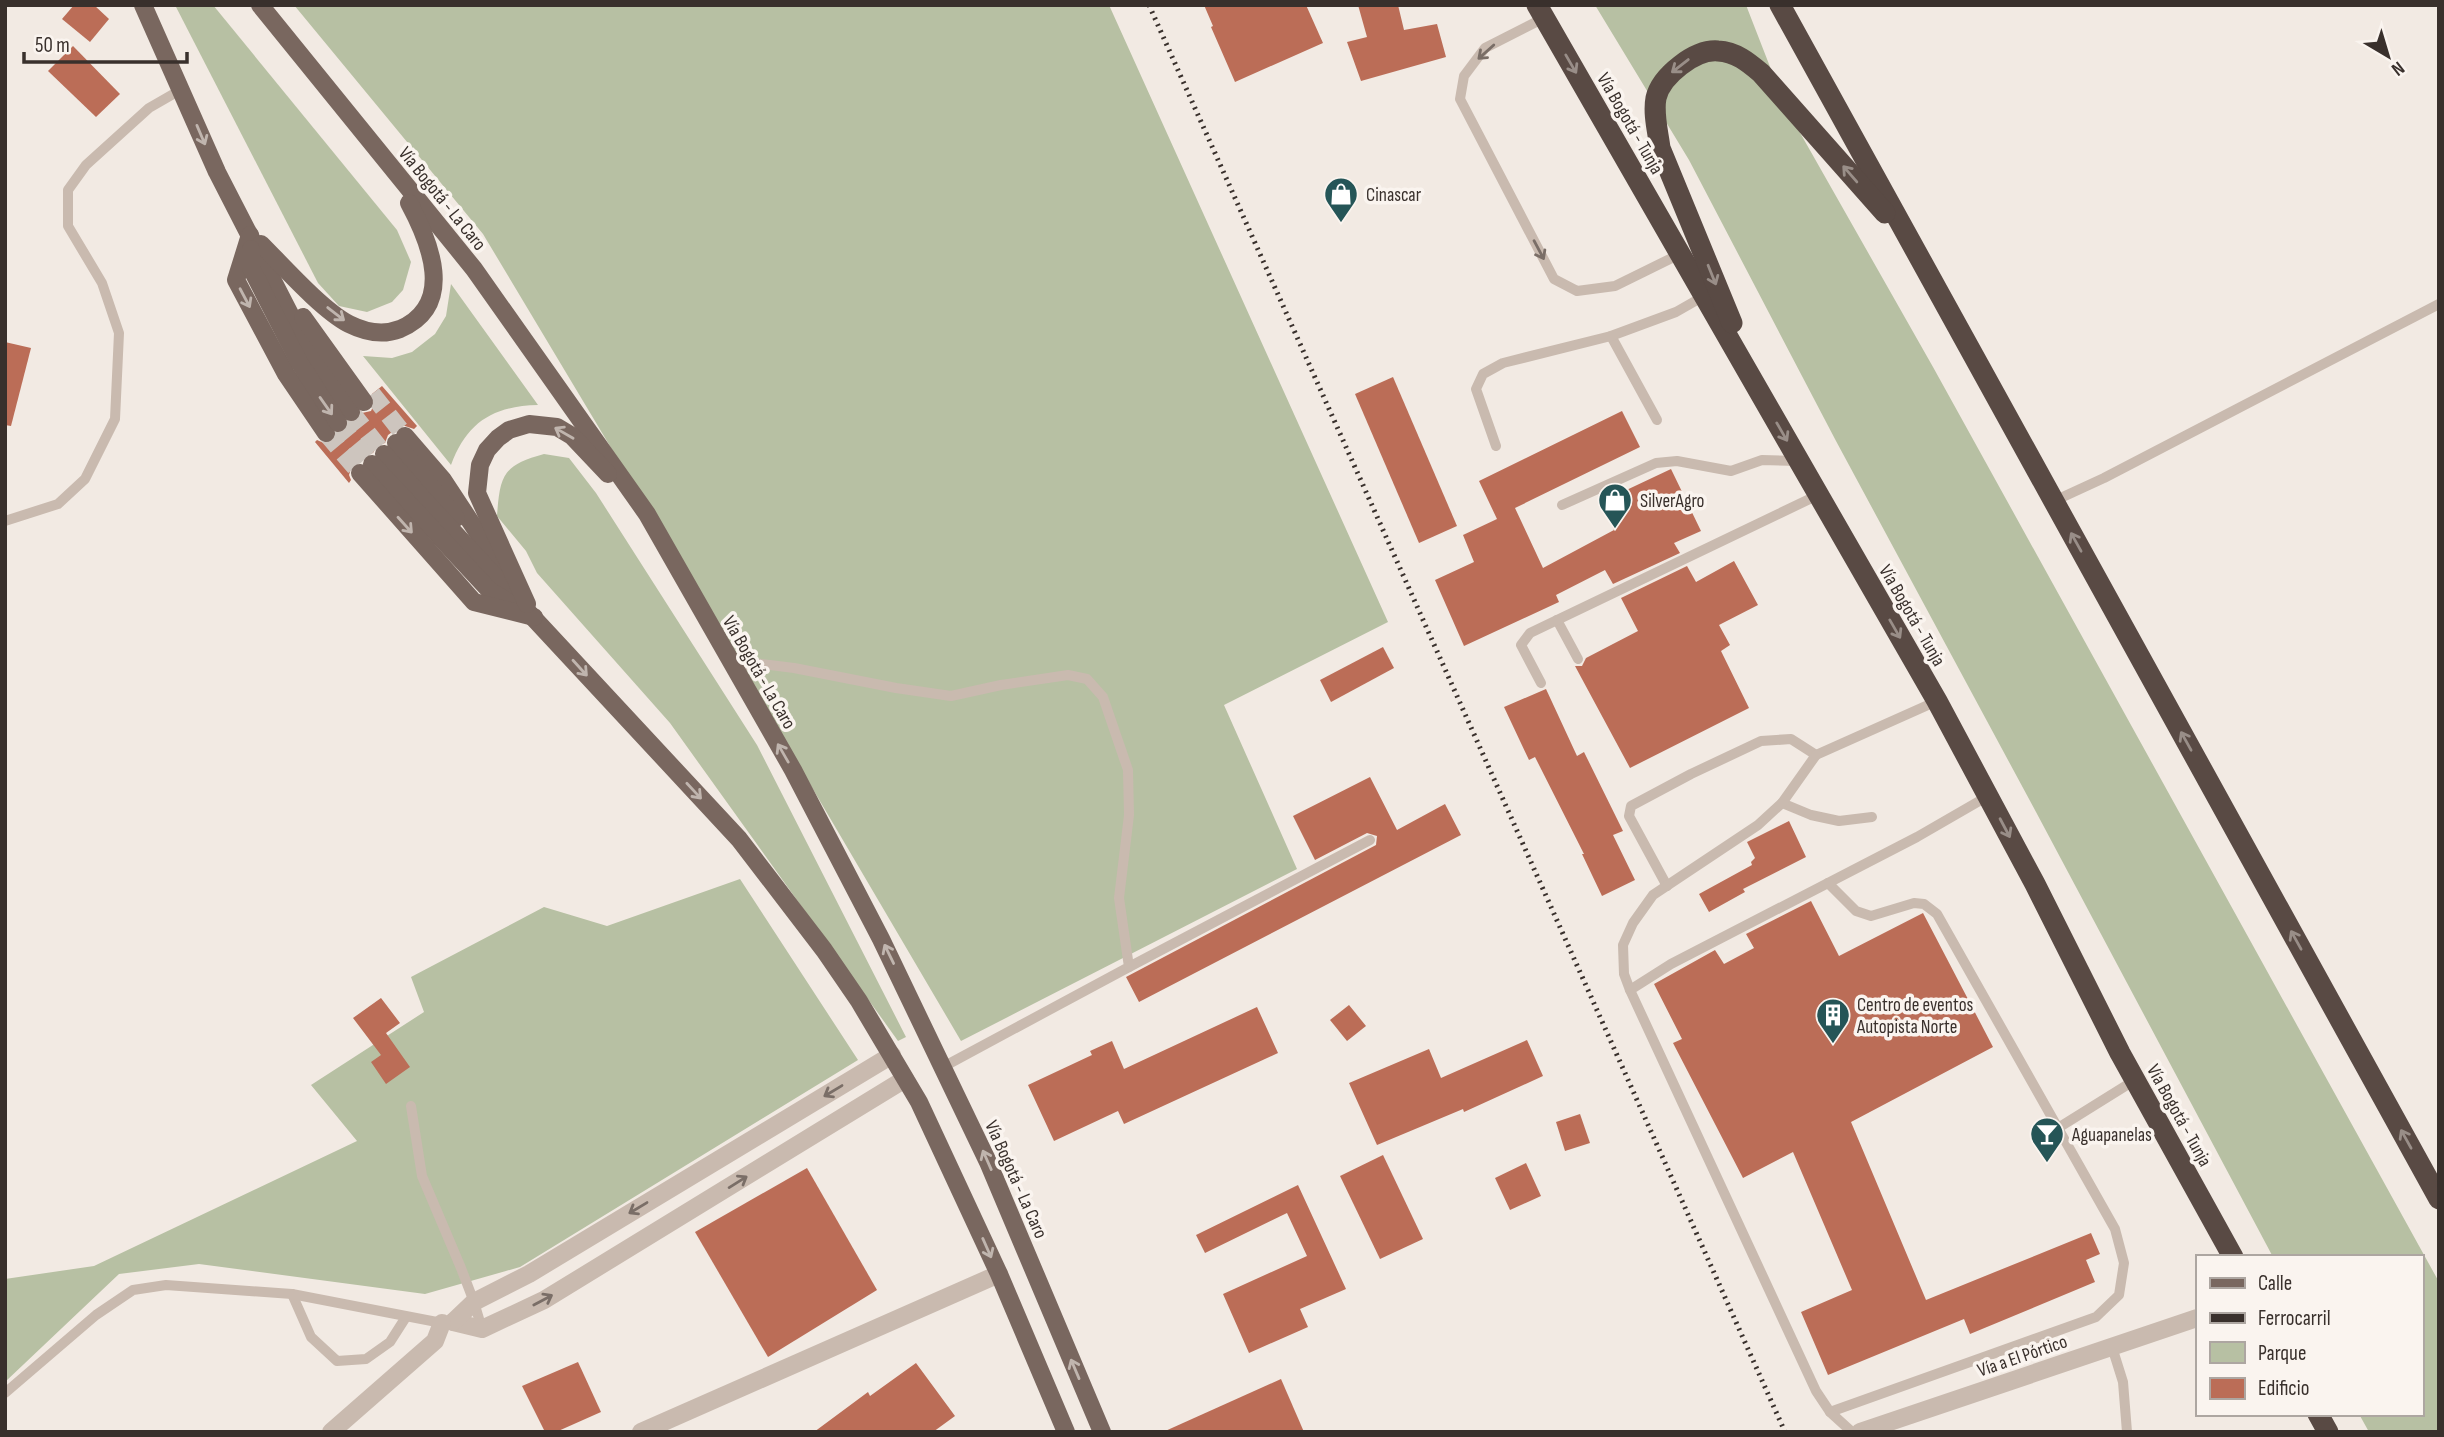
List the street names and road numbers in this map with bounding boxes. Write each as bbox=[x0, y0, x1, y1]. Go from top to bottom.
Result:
street label: Vía Bogotá - Tunja bbox=[1591, 69, 1668, 179]
street label: Vía Bogotá - La Caro bbox=[393, 142, 491, 255]
street label: Vía Bogotá - Tunja bbox=[1873, 561, 1950, 671]
street label: Vía Bogotá - La Caro bbox=[717, 612, 800, 733]
street label: Vía Bogotá - Tunja bbox=[2141, 1061, 2216, 1171]
street label: Vía Bogotá - La Caro bbox=[979, 1117, 1052, 1242]
street label: Vía a El Pórtico bbox=[1975, 1330, 2070, 1383]

